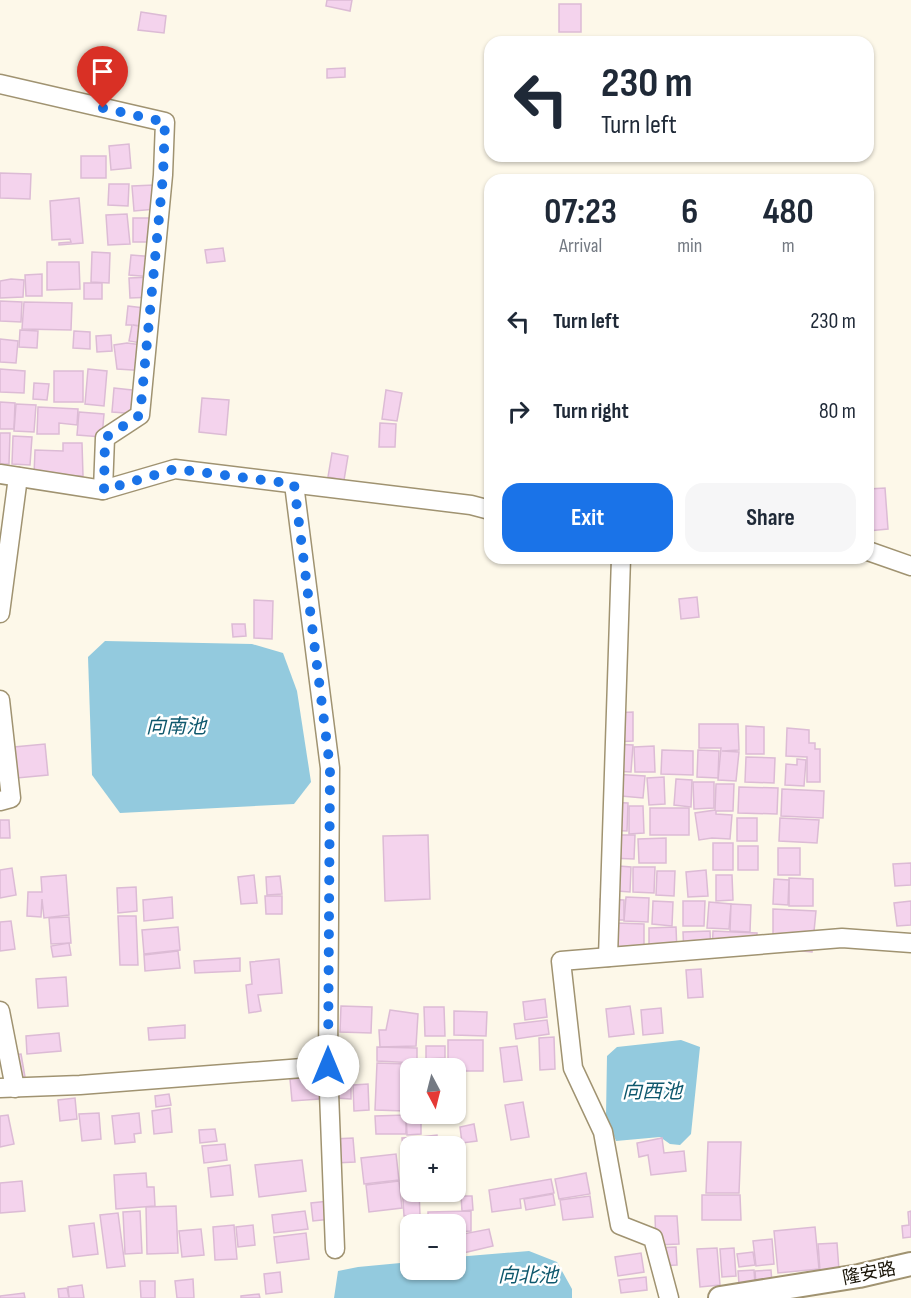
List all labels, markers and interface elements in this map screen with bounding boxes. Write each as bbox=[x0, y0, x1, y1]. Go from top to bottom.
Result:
pin bbox=[77, 46, 128, 108]
icon: arrive bbox=[86, 55, 119, 88]
text: 230 m bbox=[601, 58, 693, 109]
icon: left bbox=[502, 60, 580, 138]
text: Turn left bbox=[601, 109, 677, 141]
text: 07:23 bbox=[544, 191, 617, 234]
text: 6 bbox=[681, 191, 698, 234]
text: 480 bbox=[763, 191, 814, 234]
text: Arrival bbox=[559, 234, 602, 258]
text: min bbox=[677, 234, 702, 258]
text: m bbox=[782, 234, 795, 258]
icon: left bbox=[502, 305, 535, 338]
text: Turn left bbox=[553, 308, 619, 335]
text: 230 m bbox=[810, 308, 856, 335]
icon: right bbox=[502, 395, 535, 428]
text: Turn right bbox=[553, 398, 629, 425]
text: 80 m bbox=[819, 398, 856, 425]
button: Exit bbox=[502, 483, 673, 552]
button: Share bbox=[685, 483, 856, 552]
water label: 向南池 bbox=[146, 715, 208, 739]
position arrow bbox=[296, 1034, 360, 1098]
north arrow bbox=[400, 1058, 466, 1124]
map controls bbox=[400, 1058, 466, 1280]
water label: 向西池 bbox=[622, 1080, 684, 1104]
button: + bbox=[400, 1136, 466, 1202]
button: − bbox=[400, 1214, 466, 1280]
street label: 隆安路 bbox=[841, 1258, 898, 1289]
water label: 向北池 bbox=[498, 1264, 560, 1288]

